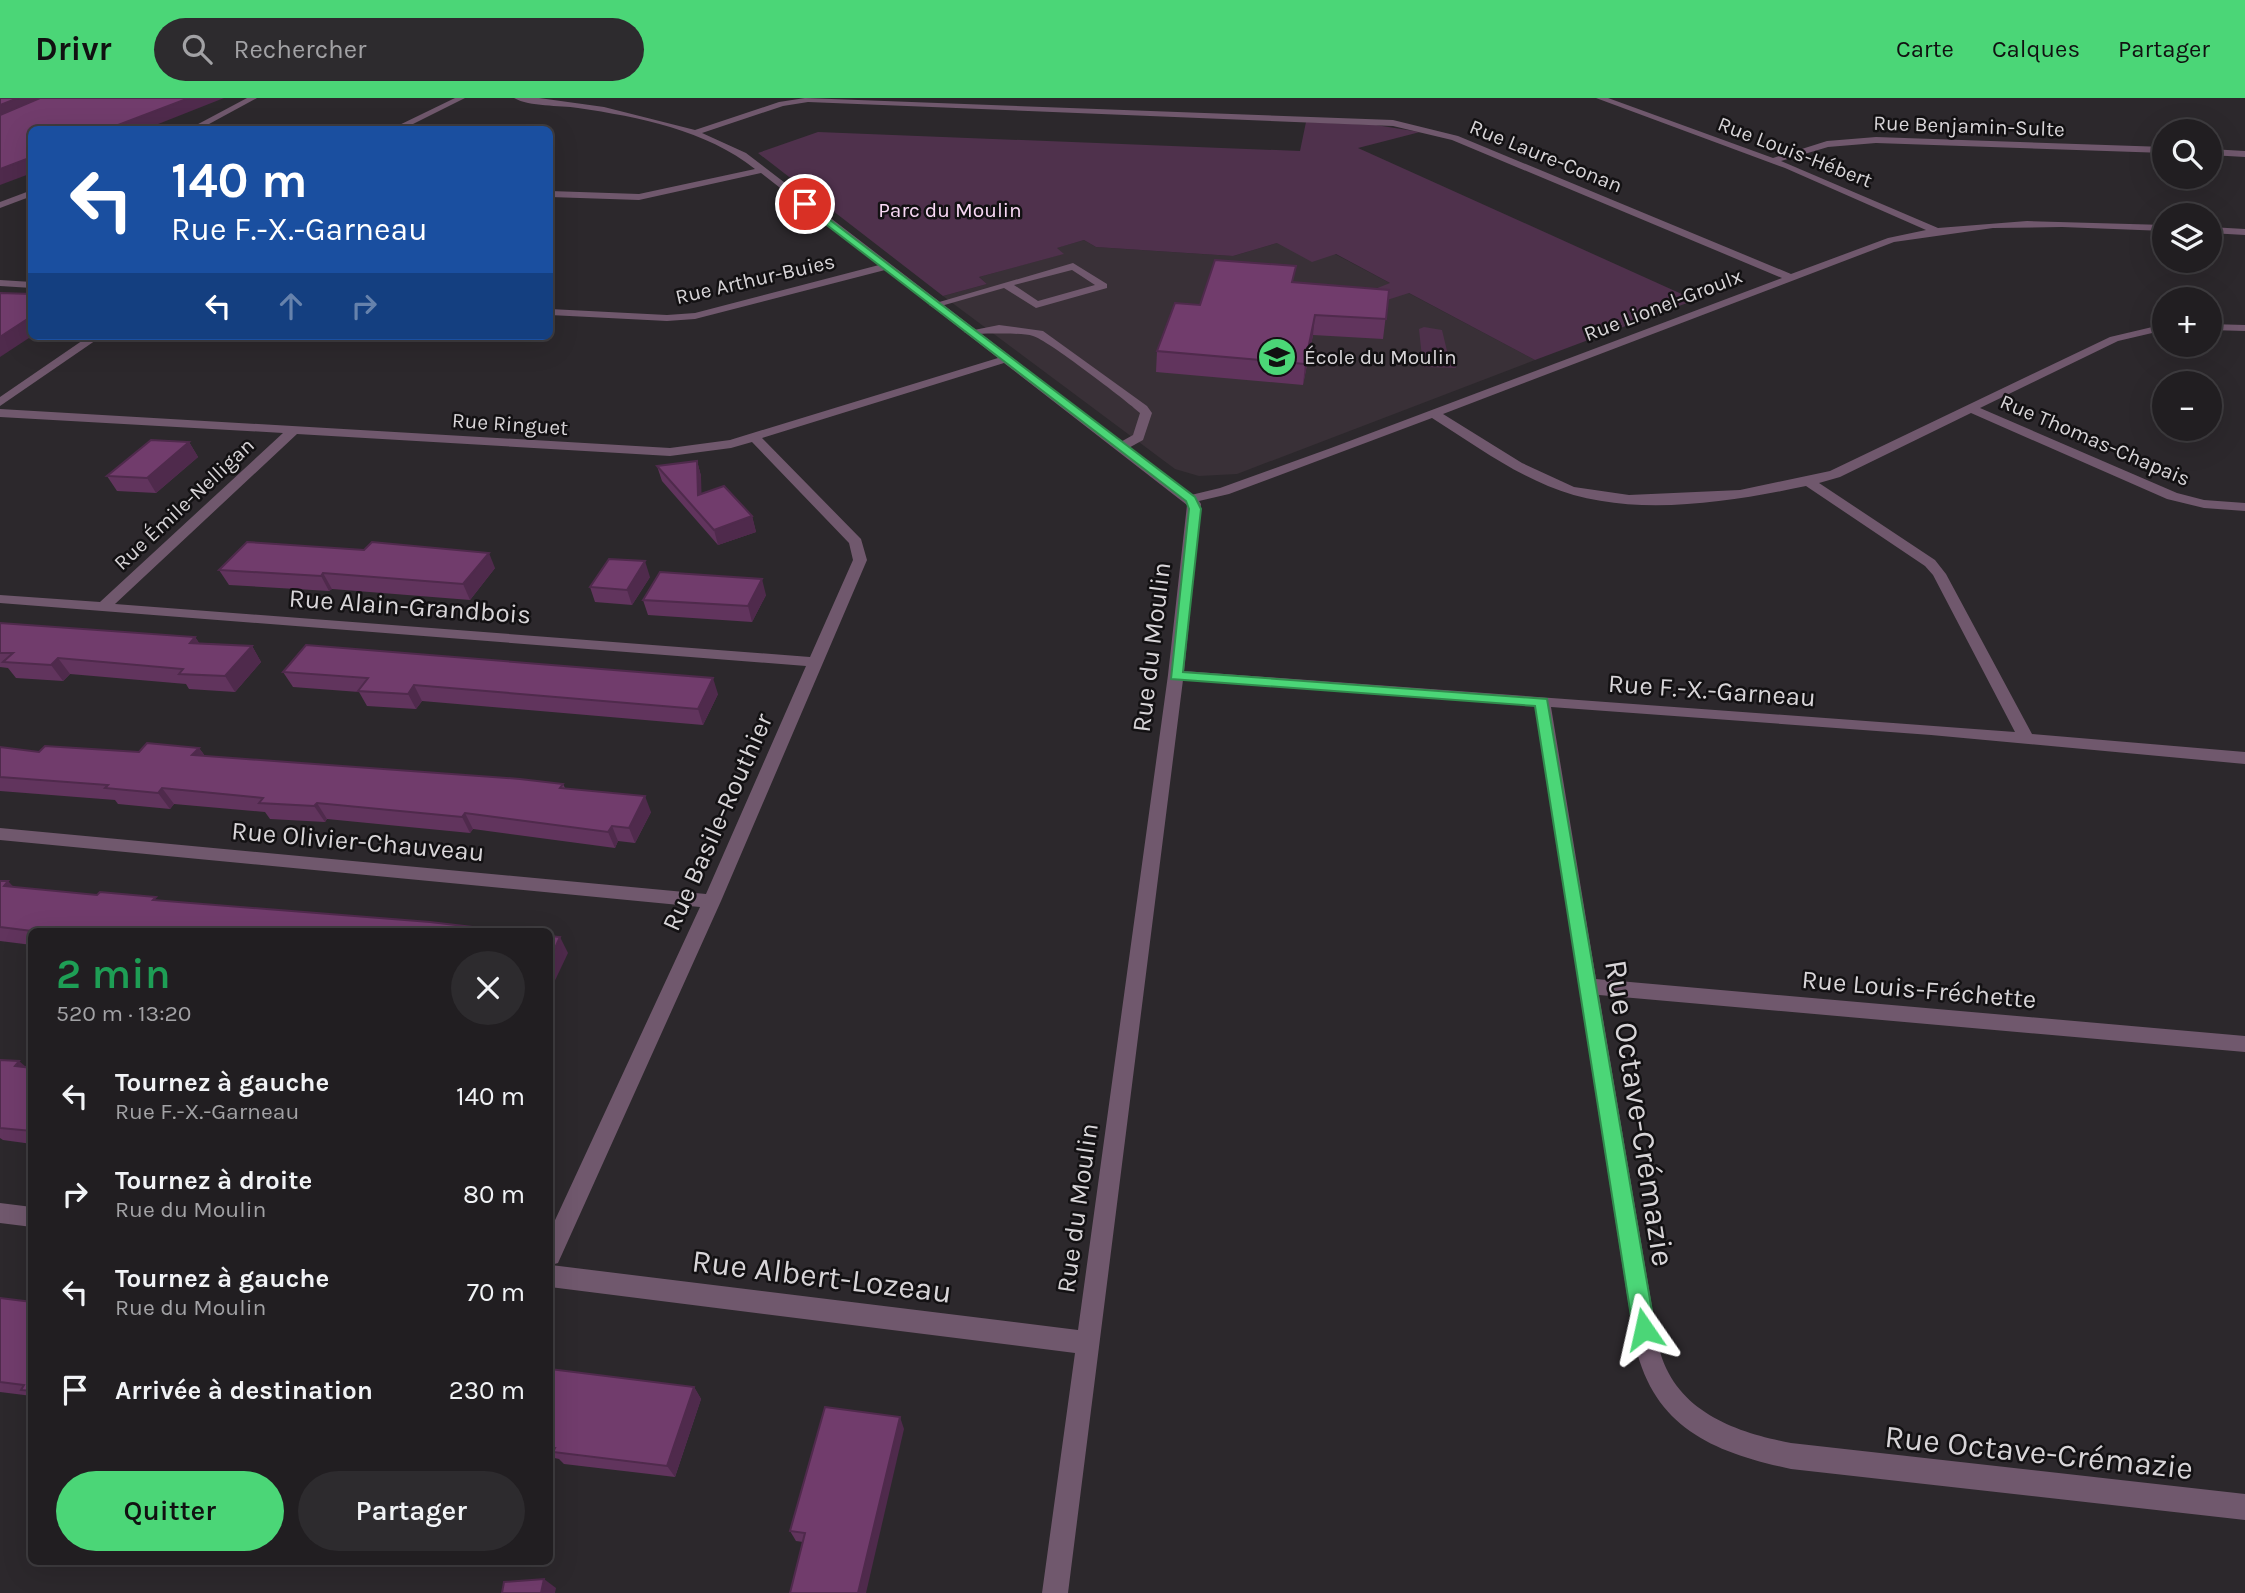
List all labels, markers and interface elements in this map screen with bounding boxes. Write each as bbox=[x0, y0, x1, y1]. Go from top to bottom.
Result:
search box bbox=[154, 18, 644, 81]
text: Drivr bbox=[35, 30, 112, 68]
icon: search bbox=[178, 30, 216, 68]
text: Rechercher bbox=[234, 34, 367, 65]
text: Carte bbox=[1896, 35, 1954, 63]
text: Calques bbox=[1992, 35, 2080, 63]
text: Partager bbox=[2118, 35, 2210, 63]
street label: Rue Benjamin-Sulte bbox=[1873, 111, 2065, 141]
street label: Rue Louis-Hébert bbox=[1714, 112, 1876, 193]
street label: Rue Laure-Conan bbox=[1466, 114, 1626, 198]
map controls bbox=[2152, 119, 2222, 441]
button: search bbox=[2152, 119, 2222, 189]
text: 140 m bbox=[171, 152, 308, 209]
icon: left bbox=[56, 154, 147, 245]
pin bbox=[775, 174, 835, 234]
icon: arrive bbox=[786, 185, 824, 223]
park label: Parc du Moulin bbox=[878, 198, 1022, 222]
button: layers bbox=[2152, 203, 2222, 273]
text: Rue F.-X.-Garneau bbox=[171, 211, 428, 248]
street label: Rue Arthur-Buies bbox=[673, 249, 837, 309]
street label: Rue Lionel-Groulx bbox=[1581, 264, 1746, 346]
icon: left bbox=[199, 287, 237, 325]
icon: ahead bbox=[272, 287, 310, 325]
icon: right bbox=[345, 287, 383, 325]
button: + bbox=[2152, 287, 2222, 357]
school or university icon: École du Moulin bbox=[1256, 336, 1298, 378]
place label: École du Moulin bbox=[1304, 345, 1457, 369]
button: − bbox=[2152, 371, 2222, 441]
street label: Rue Thomas-Chapais bbox=[1997, 389, 2193, 491]
street label: Rue Ringuet bbox=[451, 408, 569, 440]
street label: Rue Émile-Nelligan bbox=[109, 433, 259, 575]
street label: Rue du Moulin bbox=[1126, 560, 1177, 734]
street label: Rue Alain-Grandbois bbox=[288, 583, 532, 630]
street label: Rue F.-X.-Garneau bbox=[1607, 668, 1817, 713]
street label: Rue Basile-Routhier bbox=[656, 708, 780, 936]
street label: Rue Olivier-Chauveau bbox=[230, 815, 486, 868]
text: 2 min bbox=[56, 949, 171, 999]
button: close bbox=[451, 951, 525, 1025]
street label: Rue Octave-Crémazie bbox=[1597, 957, 1682, 1269]
street label: Rue Louis-Fréchette bbox=[1800, 964, 2038, 1015]
text: 520 m · 13:20 bbox=[56, 1000, 191, 1027]
text: Tournez à gauche bbox=[115, 1067, 329, 1098]
icon: left bbox=[56, 1077, 94, 1115]
text: 140 m bbox=[456, 1081, 525, 1112]
text: Rue F.-X.-Garneau bbox=[115, 1098, 299, 1125]
street label: Rue du Moulin bbox=[1050, 1121, 1105, 1295]
text: Tournez à droite bbox=[115, 1165, 312, 1196]
icon: right bbox=[56, 1175, 94, 1213]
text: 80 m bbox=[463, 1179, 525, 1210]
text: Rue du Moulin bbox=[115, 1196, 266, 1223]
street label: Rue Albert-Lozeau bbox=[690, 1242, 954, 1311]
text: Tournez à gauche bbox=[115, 1263, 329, 1294]
icon: left bbox=[56, 1273, 94, 1311]
text: 70 m bbox=[467, 1277, 525, 1308]
position arrow bbox=[1607, 1292, 1681, 1366]
text: Rue du Moulin bbox=[115, 1294, 266, 1321]
icon: arrive bbox=[56, 1371, 94, 1409]
text: Arrivée à destination bbox=[115, 1375, 373, 1406]
text: 230 m bbox=[449, 1375, 525, 1406]
street label: Rue Octave-Crémazie bbox=[1883, 1418, 2195, 1487]
button: Quitter bbox=[56, 1471, 284, 1551]
button: Partager bbox=[298, 1471, 525, 1551]

